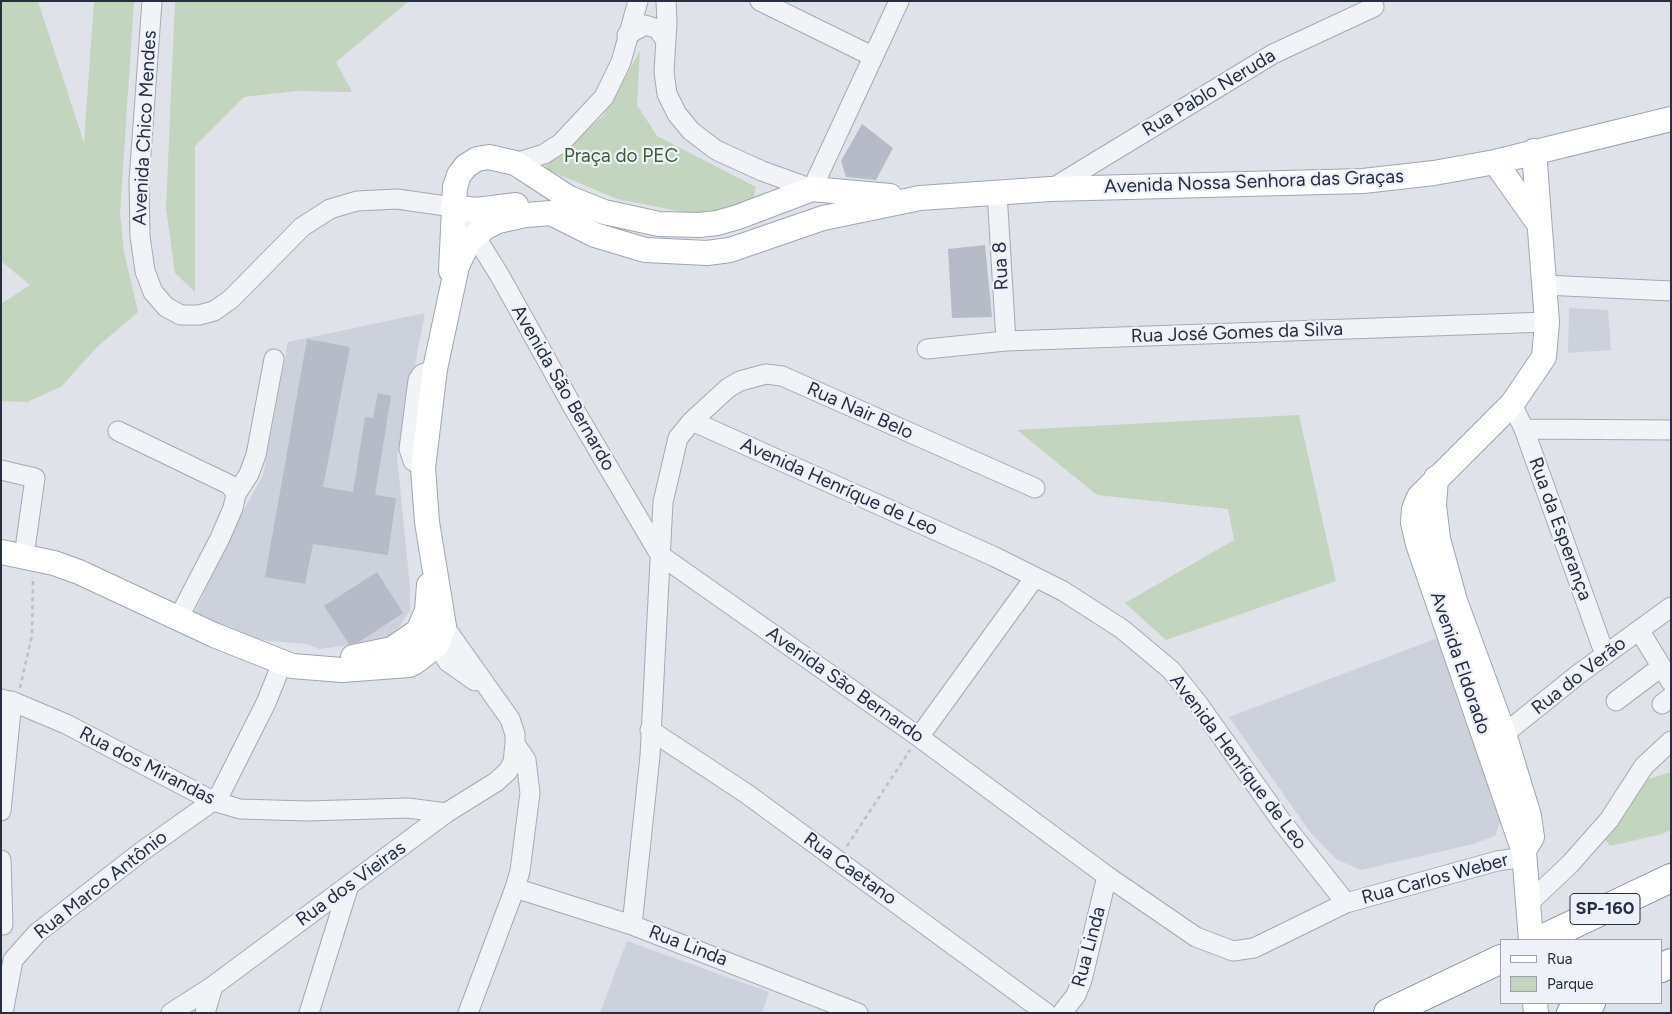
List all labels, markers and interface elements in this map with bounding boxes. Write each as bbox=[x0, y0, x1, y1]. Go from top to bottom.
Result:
street label: Avenida Chico Mendes bbox=[129, 30, 161, 226]
street label: Rua Pablo Neruda bbox=[1138, 44, 1280, 142]
park label: Praça do PEC bbox=[564, 145, 678, 167]
street label: Avenida Nossa Senhora das Graças bbox=[1104, 165, 1404, 199]
street label: Rua 8 bbox=[988, 241, 1014, 291]
street label: Avenida São Bernardo bbox=[506, 301, 620, 475]
street label: Rua José Gomes da Silva bbox=[1131, 318, 1343, 348]
street label: Rua Nair Belo bbox=[803, 377, 917, 445]
street label: Avenida Henríque de Leo bbox=[737, 433, 941, 541]
street label: Rua da Esperança bbox=[1524, 454, 1596, 604]
street label: Avenida Eldorado bbox=[1425, 589, 1495, 737]
street label: Avenida São Bernardo bbox=[762, 622, 928, 748]
street label: Rua do Verão bbox=[1527, 632, 1631, 720]
street label: Avenida Henríque de Leo bbox=[1165, 670, 1311, 854]
street label: Rua dos Mirandas bbox=[75, 722, 219, 810]
street label: Rua Marco Antônio bbox=[30, 826, 172, 944]
street label: Rua Caetano bbox=[799, 828, 901, 910]
street label: Rua dos Vieiras bbox=[292, 837, 410, 931]
street label: Rua Carlos Weber bbox=[1359, 848, 1511, 910]
road number: SP-160 bbox=[1570, 894, 1640, 924]
street label: Rua Linda bbox=[1067, 904, 1111, 990]
street label: Rua Linda bbox=[645, 921, 731, 971]
legend bbox=[1500, 939, 1662, 1004]
text: Rua bbox=[1547, 950, 1572, 968]
text: Parque bbox=[1547, 975, 1594, 993]

